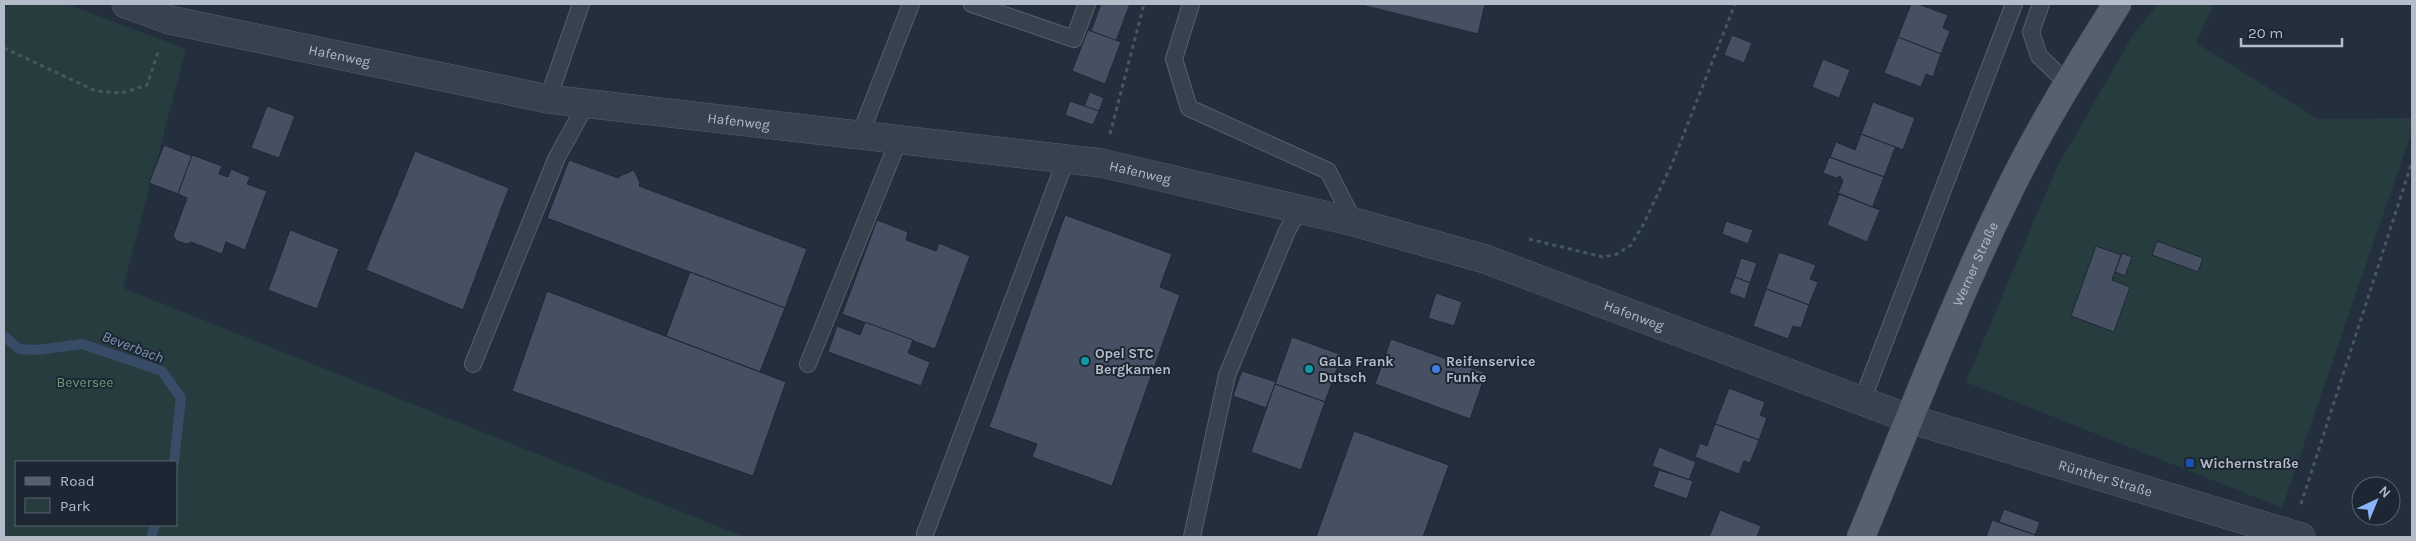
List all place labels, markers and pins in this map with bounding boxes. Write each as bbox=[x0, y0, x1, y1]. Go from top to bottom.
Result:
place label: Opel STC Bergkamen bbox=[1095, 345, 1171, 378]
place label: GaLa Frank Dutsch bbox=[1319, 353, 1394, 386]
place label: Reifenservice Funke bbox=[1446, 353, 1535, 386]
marker: Opel STC Bergkamen bbox=[1079, 355, 1091, 367]
marker: GaLa Frank Dutsch bbox=[1303, 363, 1315, 375]
marker: Reifenservice Funke bbox=[1430, 363, 1442, 375]
place label: Wichernstraße bbox=[2200, 455, 2299, 472]
marker: Wichernstraße bbox=[2184, 457, 2196, 469]

